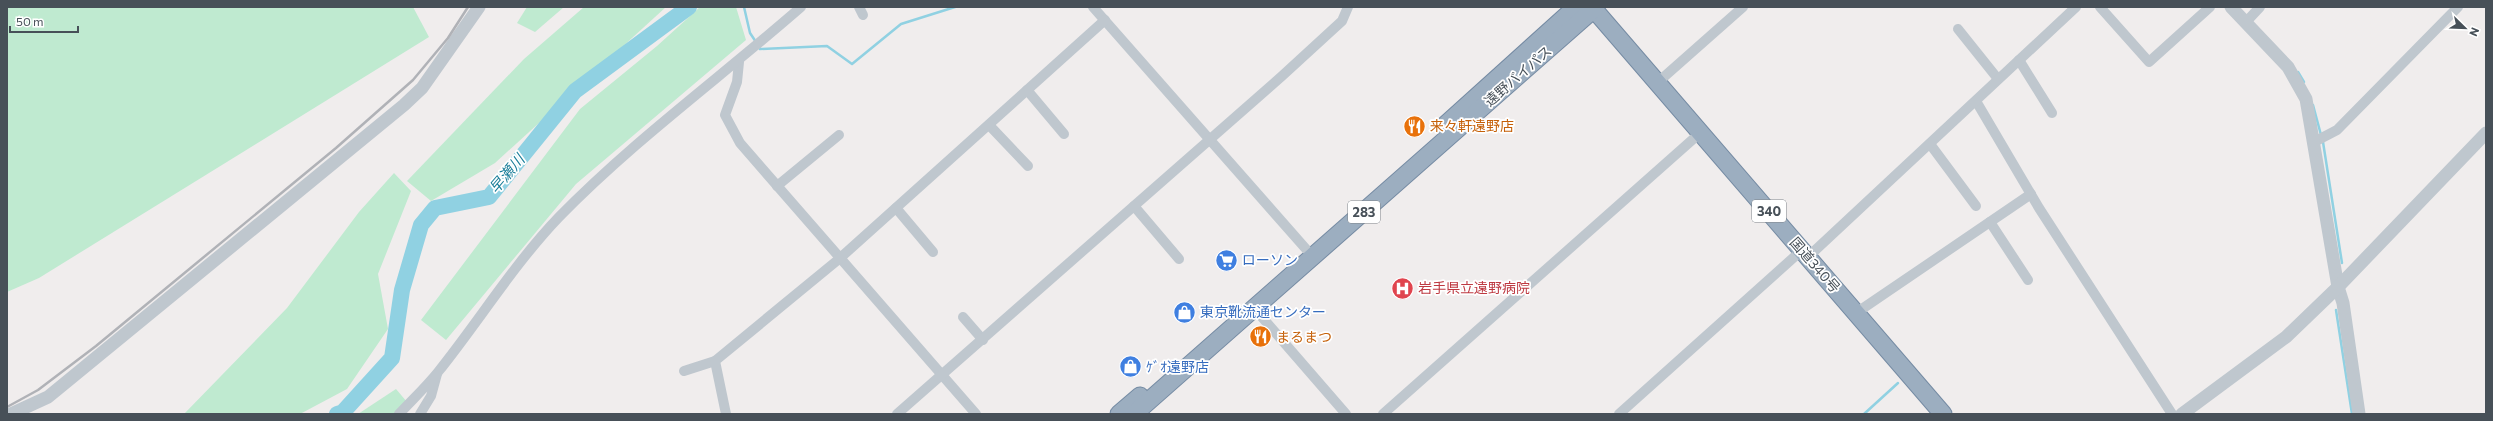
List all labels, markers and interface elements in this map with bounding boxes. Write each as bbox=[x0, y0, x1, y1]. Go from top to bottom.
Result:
scale bar bbox=[10, 8, 78, 34]
north arrow bbox=[2445, 8, 2485, 48]
text: 50 m bbox=[16, 14, 44, 28]
text: N bbox=[2467, 26, 2482, 38]
street label: 遠野バイパス bbox=[1480, 42, 1555, 110]
restaurant icon: 来々軒遠野店 bbox=[1401, 113, 1427, 139]
place label: 来々軒遠野店 bbox=[1430, 117, 1514, 134]
water label: 早瀬川 bbox=[485, 149, 529, 196]
road number: 340 bbox=[1752, 200, 1786, 222]
road number: 283 bbox=[1348, 201, 1380, 223]
street label: 国道340号 bbox=[1787, 234, 1844, 296]
supermarket icon: ローソン bbox=[1214, 247, 1240, 273]
place label: ローソン bbox=[1242, 251, 1298, 268]
hospital icon: 岩手県立遠野病院 bbox=[1390, 275, 1416, 301]
place label: 岩手県立遠野病院 bbox=[1418, 279, 1530, 296]
shop icon: 東京靴流通センター bbox=[1171, 299, 1197, 325]
place label: 東京靴流通センター bbox=[1200, 303, 1326, 320]
restaurant icon: まるまつ bbox=[1247, 324, 1273, 350]
place label: まるまつ bbox=[1276, 328, 1332, 345]
shop icon: ｹﾞｵ遠野店 bbox=[1117, 354, 1143, 380]
place label: ｹﾞｵ遠野店 bbox=[1146, 358, 1209, 375]

